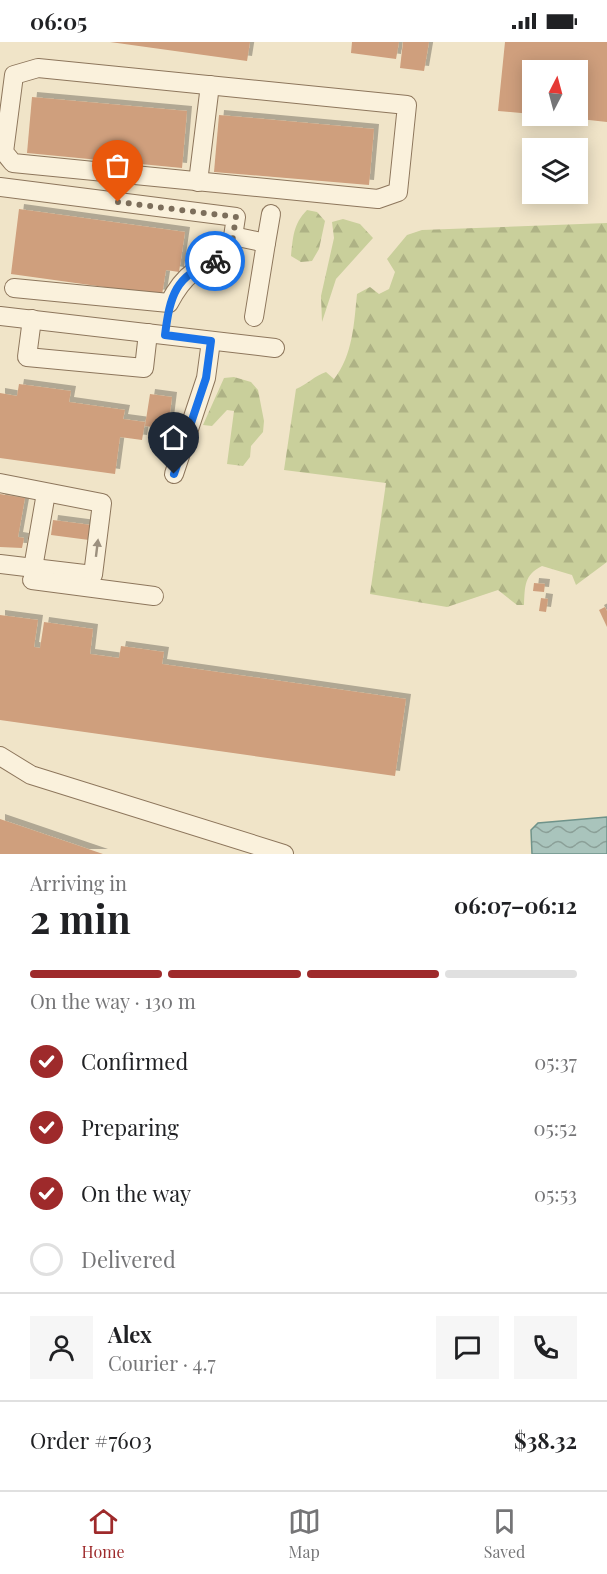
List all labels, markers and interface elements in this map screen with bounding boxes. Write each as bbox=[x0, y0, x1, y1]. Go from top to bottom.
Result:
text: 06:05 bbox=[30, 6, 87, 36]
north arrow bbox=[522, 60, 588, 126]
map controls bbox=[522, 60, 588, 204]
button: layers bbox=[522, 138, 588, 204]
pin bbox=[92, 140, 143, 202]
icon: bag bbox=[101, 149, 134, 182]
courier bbox=[185, 231, 245, 291]
icon: bike bbox=[199, 245, 232, 278]
pin bbox=[148, 412, 199, 474]
icon: home bbox=[157, 421, 190, 454]
one-way arrow bbox=[92, 538, 101, 557]
text: Arriving in bbox=[30, 869, 127, 896]
text: 06:07–06:12 bbox=[454, 890, 577, 920]
text: 2 min bbox=[30, 892, 131, 944]
text: On the way · 130 m bbox=[30, 987, 196, 1014]
icon: check bbox=[30, 1045, 63, 1078]
text: Confirmed bbox=[81, 1046, 188, 1076]
text: 05:37 bbox=[534, 1048, 577, 1075]
icon: check bbox=[30, 1111, 63, 1144]
text: Preparing bbox=[81, 1112, 179, 1142]
text: 05:52 bbox=[534, 1114, 577, 1141]
icon: check bbox=[30, 1177, 63, 1210]
text: On the way bbox=[81, 1178, 191, 1208]
text: 05:53 bbox=[534, 1180, 577, 1207]
text: Delivered bbox=[81, 1244, 176, 1274]
button: person bbox=[30, 1316, 93, 1379]
button: chat bbox=[436, 1316, 499, 1379]
button: phone bbox=[514, 1316, 577, 1379]
text: Alex bbox=[108, 1319, 152, 1349]
text: Courier · 4.7 bbox=[108, 1349, 216, 1376]
text: Order #7603 bbox=[30, 1425, 152, 1455]
text: $38.32 bbox=[514, 1425, 577, 1455]
tab: Home bbox=[82, 1505, 124, 1562]
tab: Map bbox=[288, 1505, 321, 1562]
tab: Saved bbox=[484, 1505, 525, 1562]

